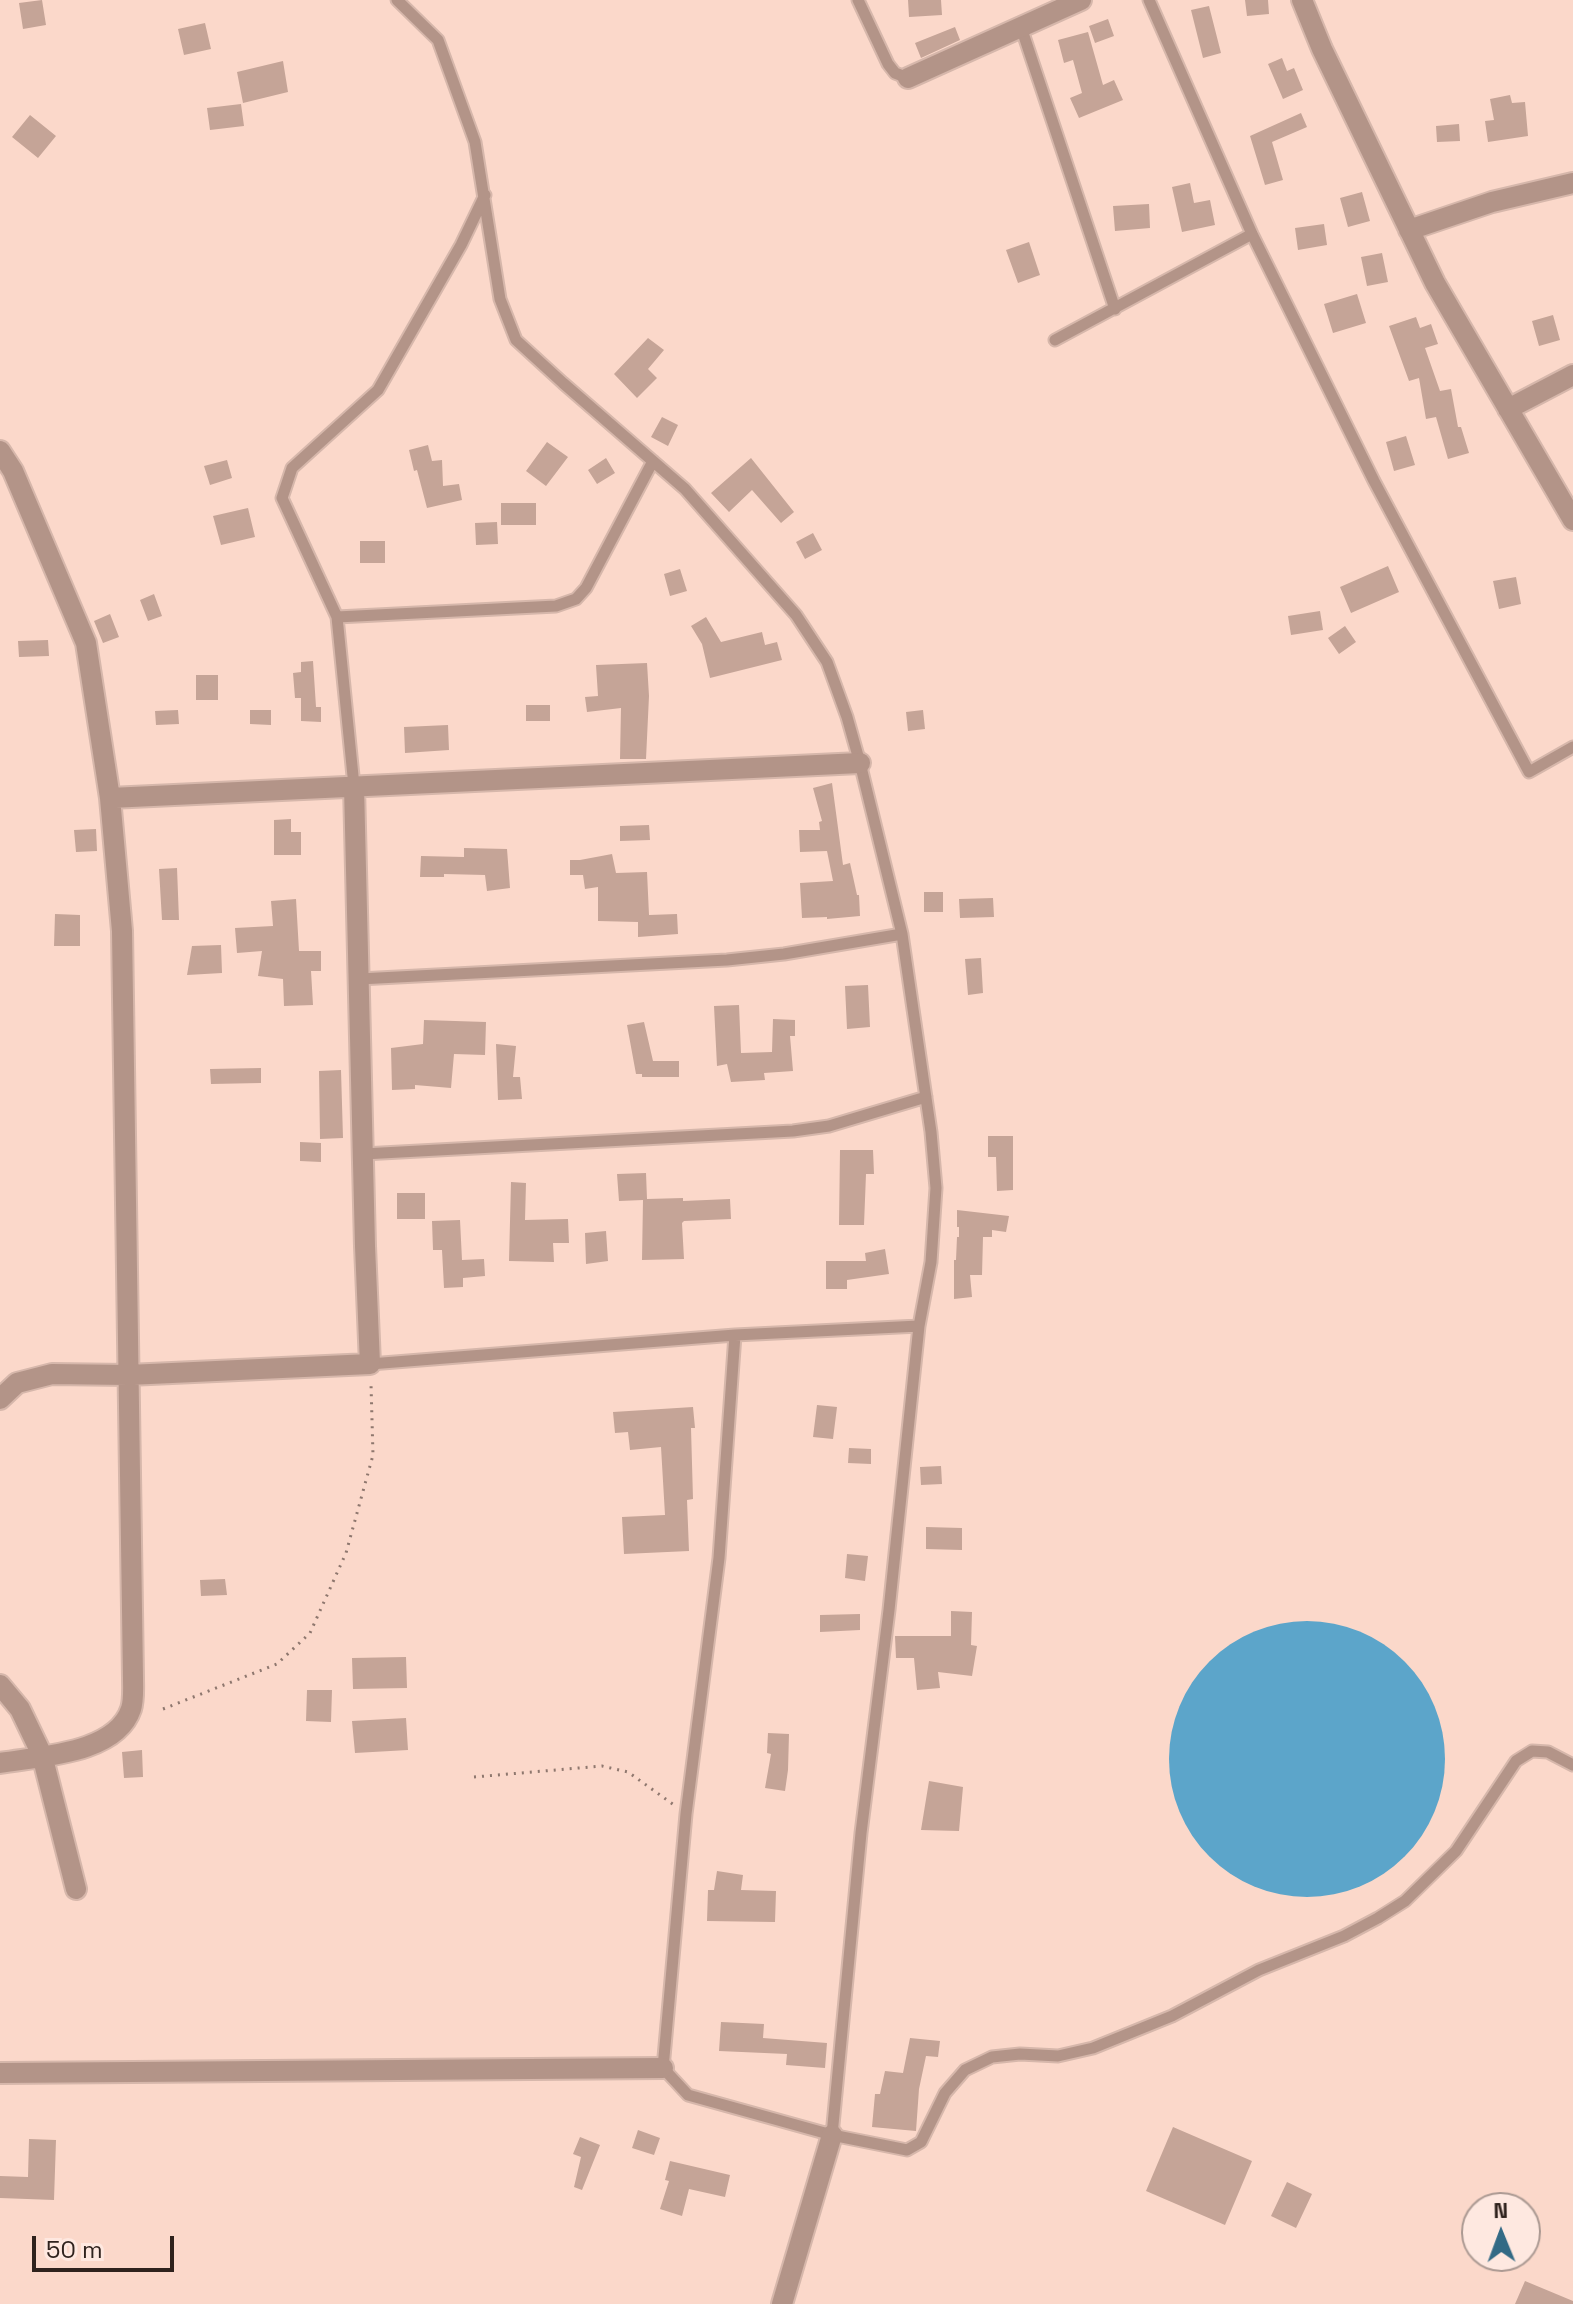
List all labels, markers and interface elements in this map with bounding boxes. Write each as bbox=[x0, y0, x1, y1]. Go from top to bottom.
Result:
north arrow bbox=[1461, 2192, 1541, 2272]
text: N bbox=[1493, 2196, 1508, 2224]
scale bar bbox=[36, 2220, 178, 2270]
text: 50 m bbox=[46, 2234, 103, 2265]

